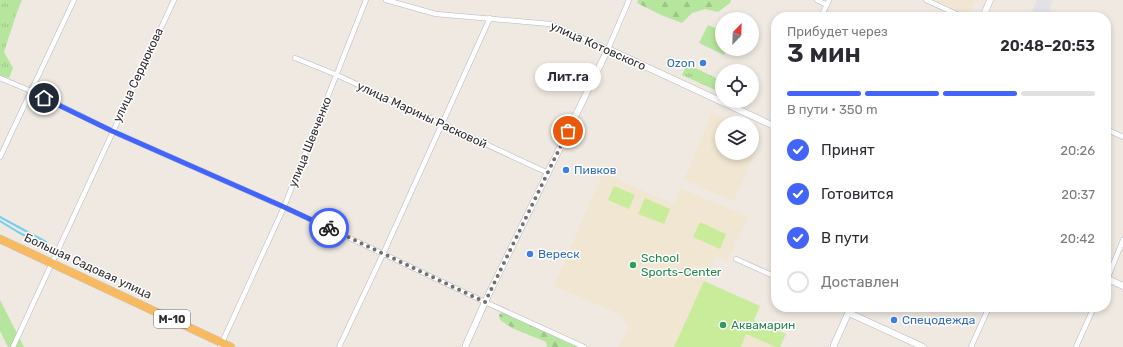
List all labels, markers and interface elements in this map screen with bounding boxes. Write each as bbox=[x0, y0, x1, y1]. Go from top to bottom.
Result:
north arrow bbox=[715, 12, 759, 56]
map controls bbox=[715, 12, 759, 160]
street label: улица Котовского bbox=[548, 19, 648, 73]
text: Прибудет через bbox=[787, 24, 888, 39]
street label: улица Сердюкова bbox=[110, 26, 166, 124]
text: 20:48–20:53 bbox=[1000, 37, 1095, 55]
text: 3 мин bbox=[787, 38, 861, 69]
place label: Ozon bbox=[667, 56, 695, 70]
marker: Ozon bbox=[698, 58, 708, 68]
callout: Лит.ra bbox=[535, 63, 601, 91]
button: locate bbox=[715, 64, 759, 108]
text: Лит.ra bbox=[547, 69, 589, 84]
street label: улица Марины Расковой bbox=[355, 79, 489, 151]
pin bbox=[27, 81, 61, 115]
icon: home bbox=[33, 87, 55, 109]
street label: улица Шевченко bbox=[286, 95, 335, 189]
text: В пути · 350 m bbox=[787, 102, 877, 117]
pin bbox=[551, 114, 585, 148]
button: layers bbox=[715, 116, 759, 160]
icon: bag bbox=[557, 120, 579, 142]
icon: check bbox=[787, 139, 809, 161]
text: Принят bbox=[821, 141, 875, 159]
text: 20:26 bbox=[1060, 143, 1095, 158]
place label: Пивков bbox=[574, 163, 617, 177]
marker: Пивков bbox=[561, 165, 571, 175]
icon: check bbox=[787, 183, 809, 205]
text: Готовится bbox=[821, 185, 894, 203]
text: 20:37 bbox=[1061, 187, 1095, 202]
courier bbox=[309, 208, 349, 248]
icon: bike bbox=[318, 217, 340, 239]
icon: check bbox=[787, 227, 809, 249]
text: В пути bbox=[821, 229, 869, 247]
street label: Большая Садовая улица bbox=[22, 230, 154, 302]
text: 20:42 bbox=[1060, 231, 1095, 246]
place label: Вереск bbox=[538, 247, 580, 261]
marker: Вереск bbox=[525, 249, 535, 259]
place label: School Sports-Center bbox=[641, 251, 722, 279]
marker: School Sports-Center bbox=[628, 260, 638, 270]
text: Доставлен bbox=[821, 273, 899, 291]
road number: М-10 bbox=[154, 310, 190, 328]
place label: Спецодежда bbox=[902, 313, 975, 327]
marker: Спецодежда bbox=[889, 315, 899, 325]
place label: Аквамарин bbox=[731, 318, 795, 332]
marker: Аквамарин bbox=[718, 320, 728, 330]

